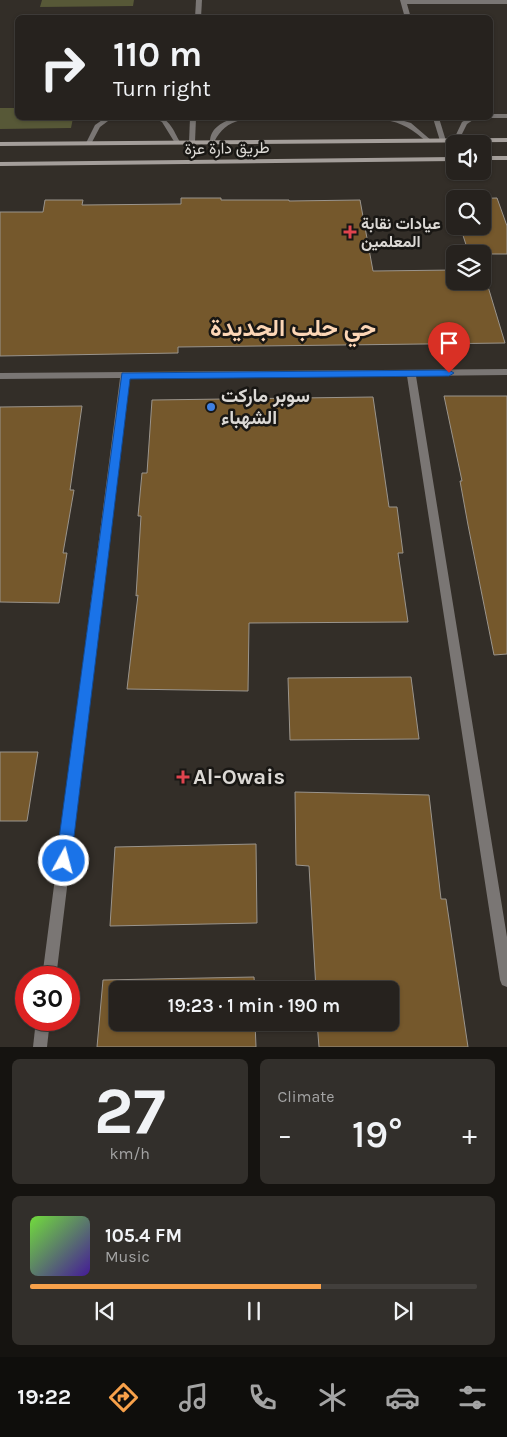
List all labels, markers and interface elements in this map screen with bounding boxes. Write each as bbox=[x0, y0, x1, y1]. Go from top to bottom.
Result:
text: 110 m bbox=[113, 34, 202, 75]
icon: right bbox=[30, 35, 95, 100]
text: Turn right bbox=[113, 76, 211, 102]
map controls bbox=[446, 135, 491, 290]
button: sound bbox=[446, 135, 491, 180]
street label: طريق دارة عزة bbox=[184, 138, 270, 159]
button: search bbox=[446, 190, 491, 235]
place label: عيادات نقابة المعلمين bbox=[361, 214, 441, 251]
marker: عيادات نقابة المعلمين bbox=[343, 225, 357, 239]
button: layers bbox=[446, 245, 491, 290]
district label: حي حلب الجديدة bbox=[210, 314, 376, 348]
pin bbox=[428, 322, 470, 373]
icon: arrive bbox=[435, 329, 463, 357]
place label: سوبر ماركت الشهباء bbox=[221, 385, 310, 429]
marker: سوبر ماركت الشهباء bbox=[205, 401, 217, 413]
place label: Al-Owais bbox=[193, 764, 285, 790]
marker: Al-Owais bbox=[177, 771, 189, 783]
position arrow bbox=[37, 834, 89, 886]
speed limit sign: 30 bbox=[15, 966, 80, 1031]
text: 19:23 · 1 min · 190 m bbox=[168, 995, 340, 1017]
text: 27 bbox=[94, 1073, 166, 1149]
text: Climate bbox=[278, 1087, 335, 1106]
text: 19° bbox=[352, 1112, 402, 1157]
text: − bbox=[278, 1118, 292, 1151]
text: + bbox=[462, 1118, 477, 1151]
text: km/h bbox=[109, 1144, 150, 1163]
text: 105.4 FM bbox=[105, 1225, 182, 1247]
text: Music bbox=[105, 1247, 150, 1266]
icon: previous bbox=[91, 1297, 119, 1325]
icon: pause bbox=[240, 1297, 268, 1325]
icon: next bbox=[389, 1297, 417, 1325]
icon: directions bbox=[106, 1380, 141, 1415]
icon: music bbox=[176, 1380, 211, 1415]
icon: phone bbox=[245, 1380, 280, 1415]
icon: climate bbox=[315, 1380, 350, 1415]
icon: car bbox=[385, 1380, 420, 1415]
icon: filters bbox=[455, 1380, 490, 1415]
text: 19:22 bbox=[17, 1384, 71, 1410]

